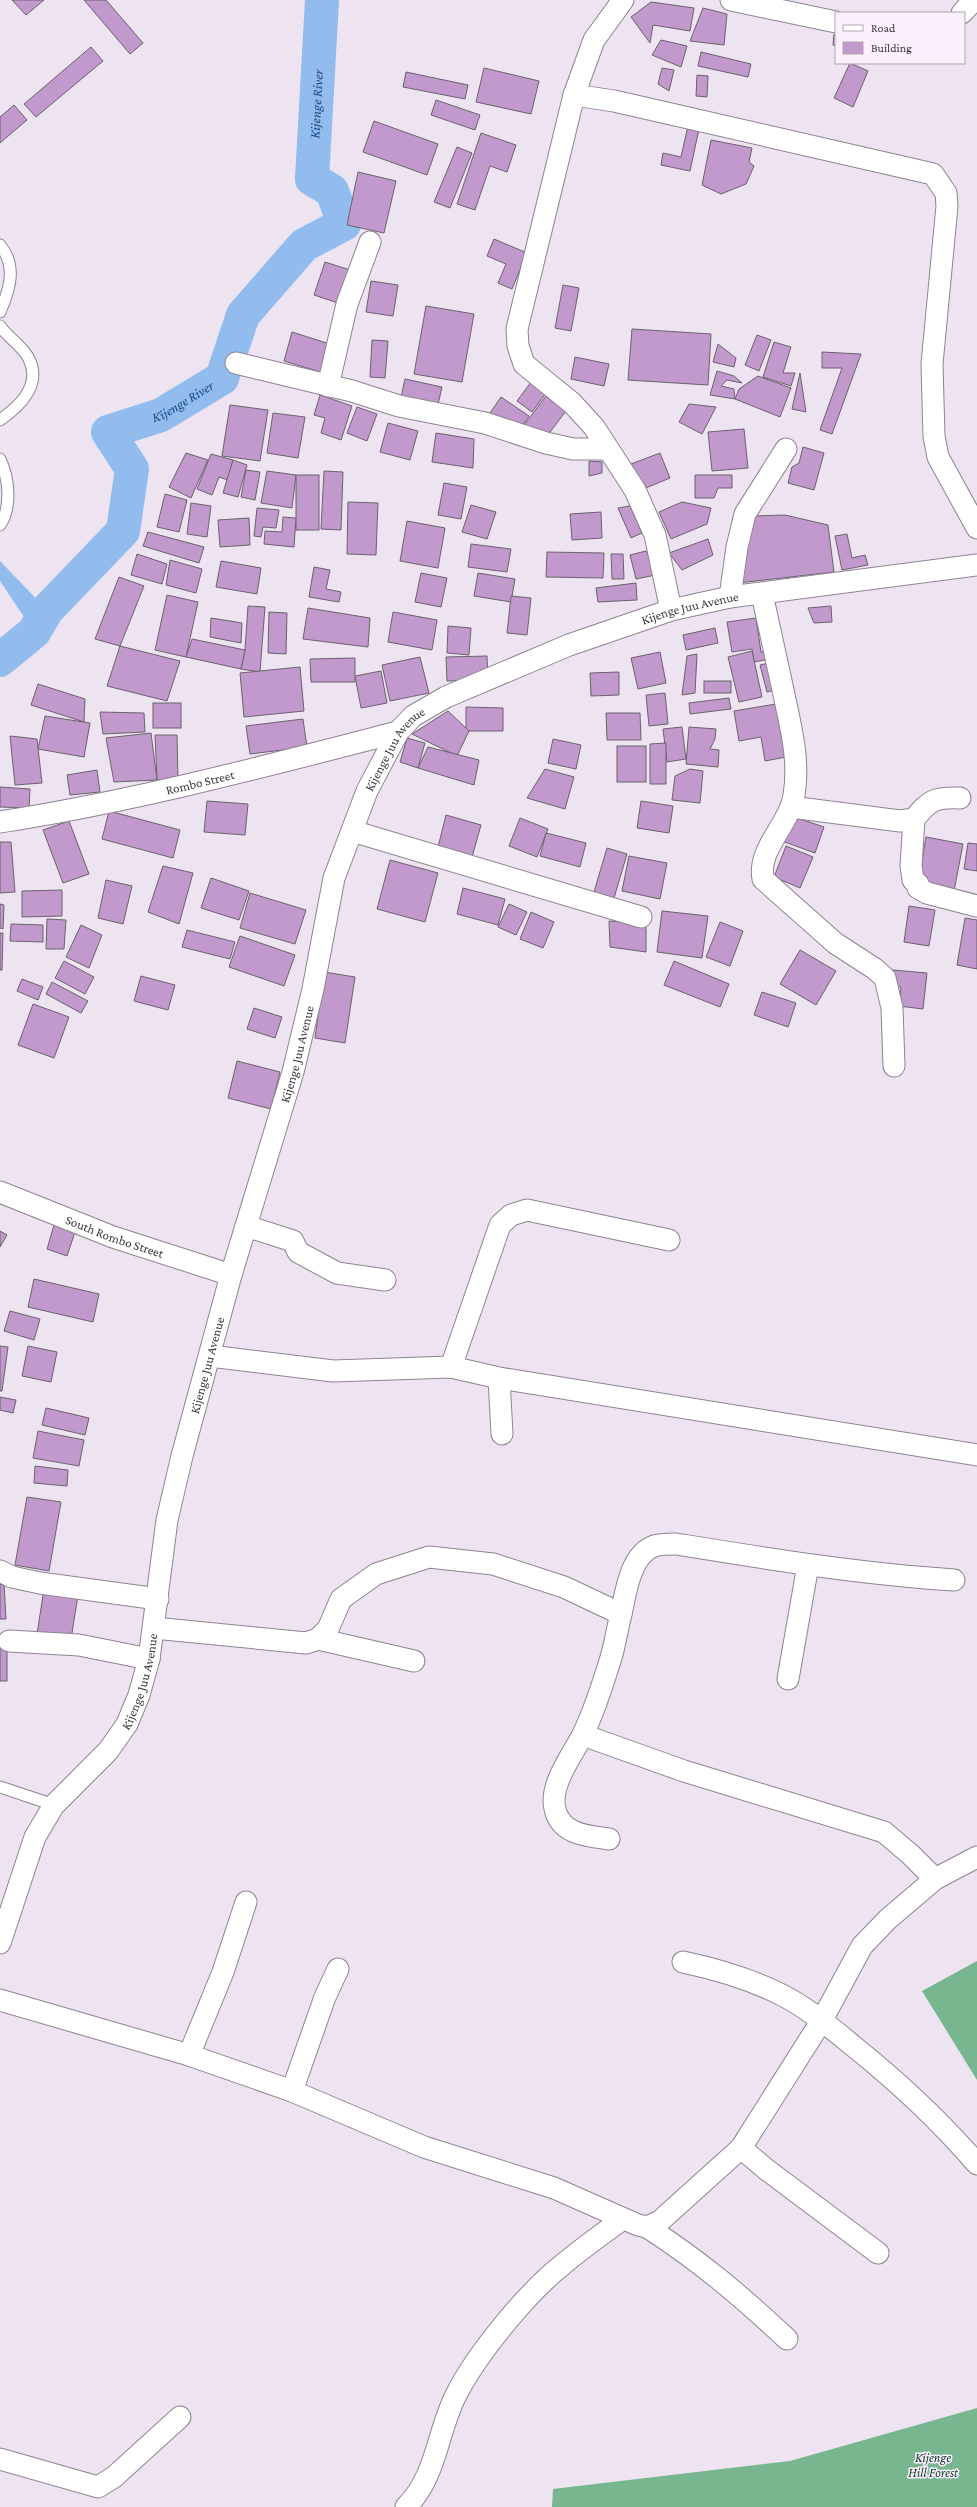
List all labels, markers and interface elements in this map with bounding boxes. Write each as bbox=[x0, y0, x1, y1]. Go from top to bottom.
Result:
legend bbox=[835, 12, 965, 64]
text: Road bbox=[871, 21, 896, 35]
text: Building bbox=[871, 41, 912, 55]
water label: Kijenge River bbox=[306, 68, 326, 139]
water label: Kijenge River bbox=[150, 377, 217, 425]
street label: Kijenge Juu Avenue bbox=[639, 588, 740, 627]
street label: Kijenge Juu Avenue bbox=[361, 703, 428, 793]
street label: Rombo Street bbox=[164, 766, 236, 797]
street label: Kijenge Juu Avenue bbox=[277, 1004, 316, 1104]
street label: South Rombo Street bbox=[64, 1211, 166, 1261]
street label: Kijenge Juu Avenue bbox=[186, 1315, 227, 1415]
street label: Kijenge Juu Avenue bbox=[118, 1632, 160, 1732]
park label: Kijenge Hill Forest bbox=[908, 2450, 958, 2480]

